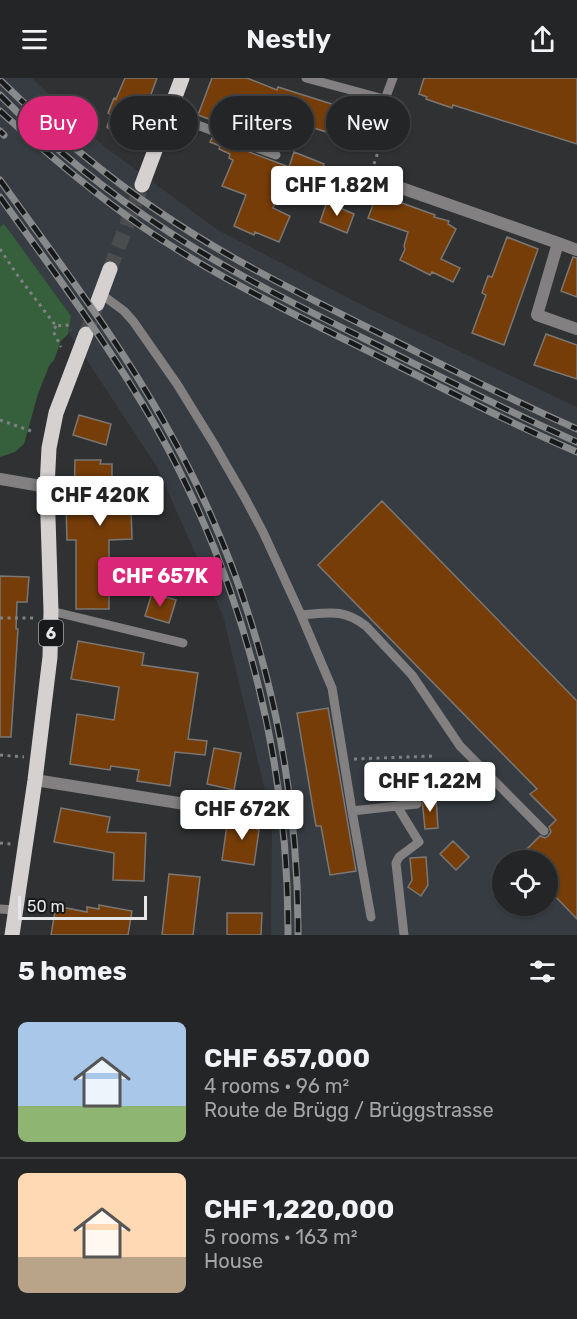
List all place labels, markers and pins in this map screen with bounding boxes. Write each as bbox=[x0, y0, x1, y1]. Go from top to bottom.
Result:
pin: CHF 1.82M bbox=[268, 166, 406, 217]
pin: CHF 420K bbox=[38, 476, 162, 527]
pin: CHF 657K bbox=[98, 557, 222, 608]
pin: CHF 1.22M bbox=[361, 762, 499, 813]
pin: CHF 672K bbox=[180, 790, 304, 841]

